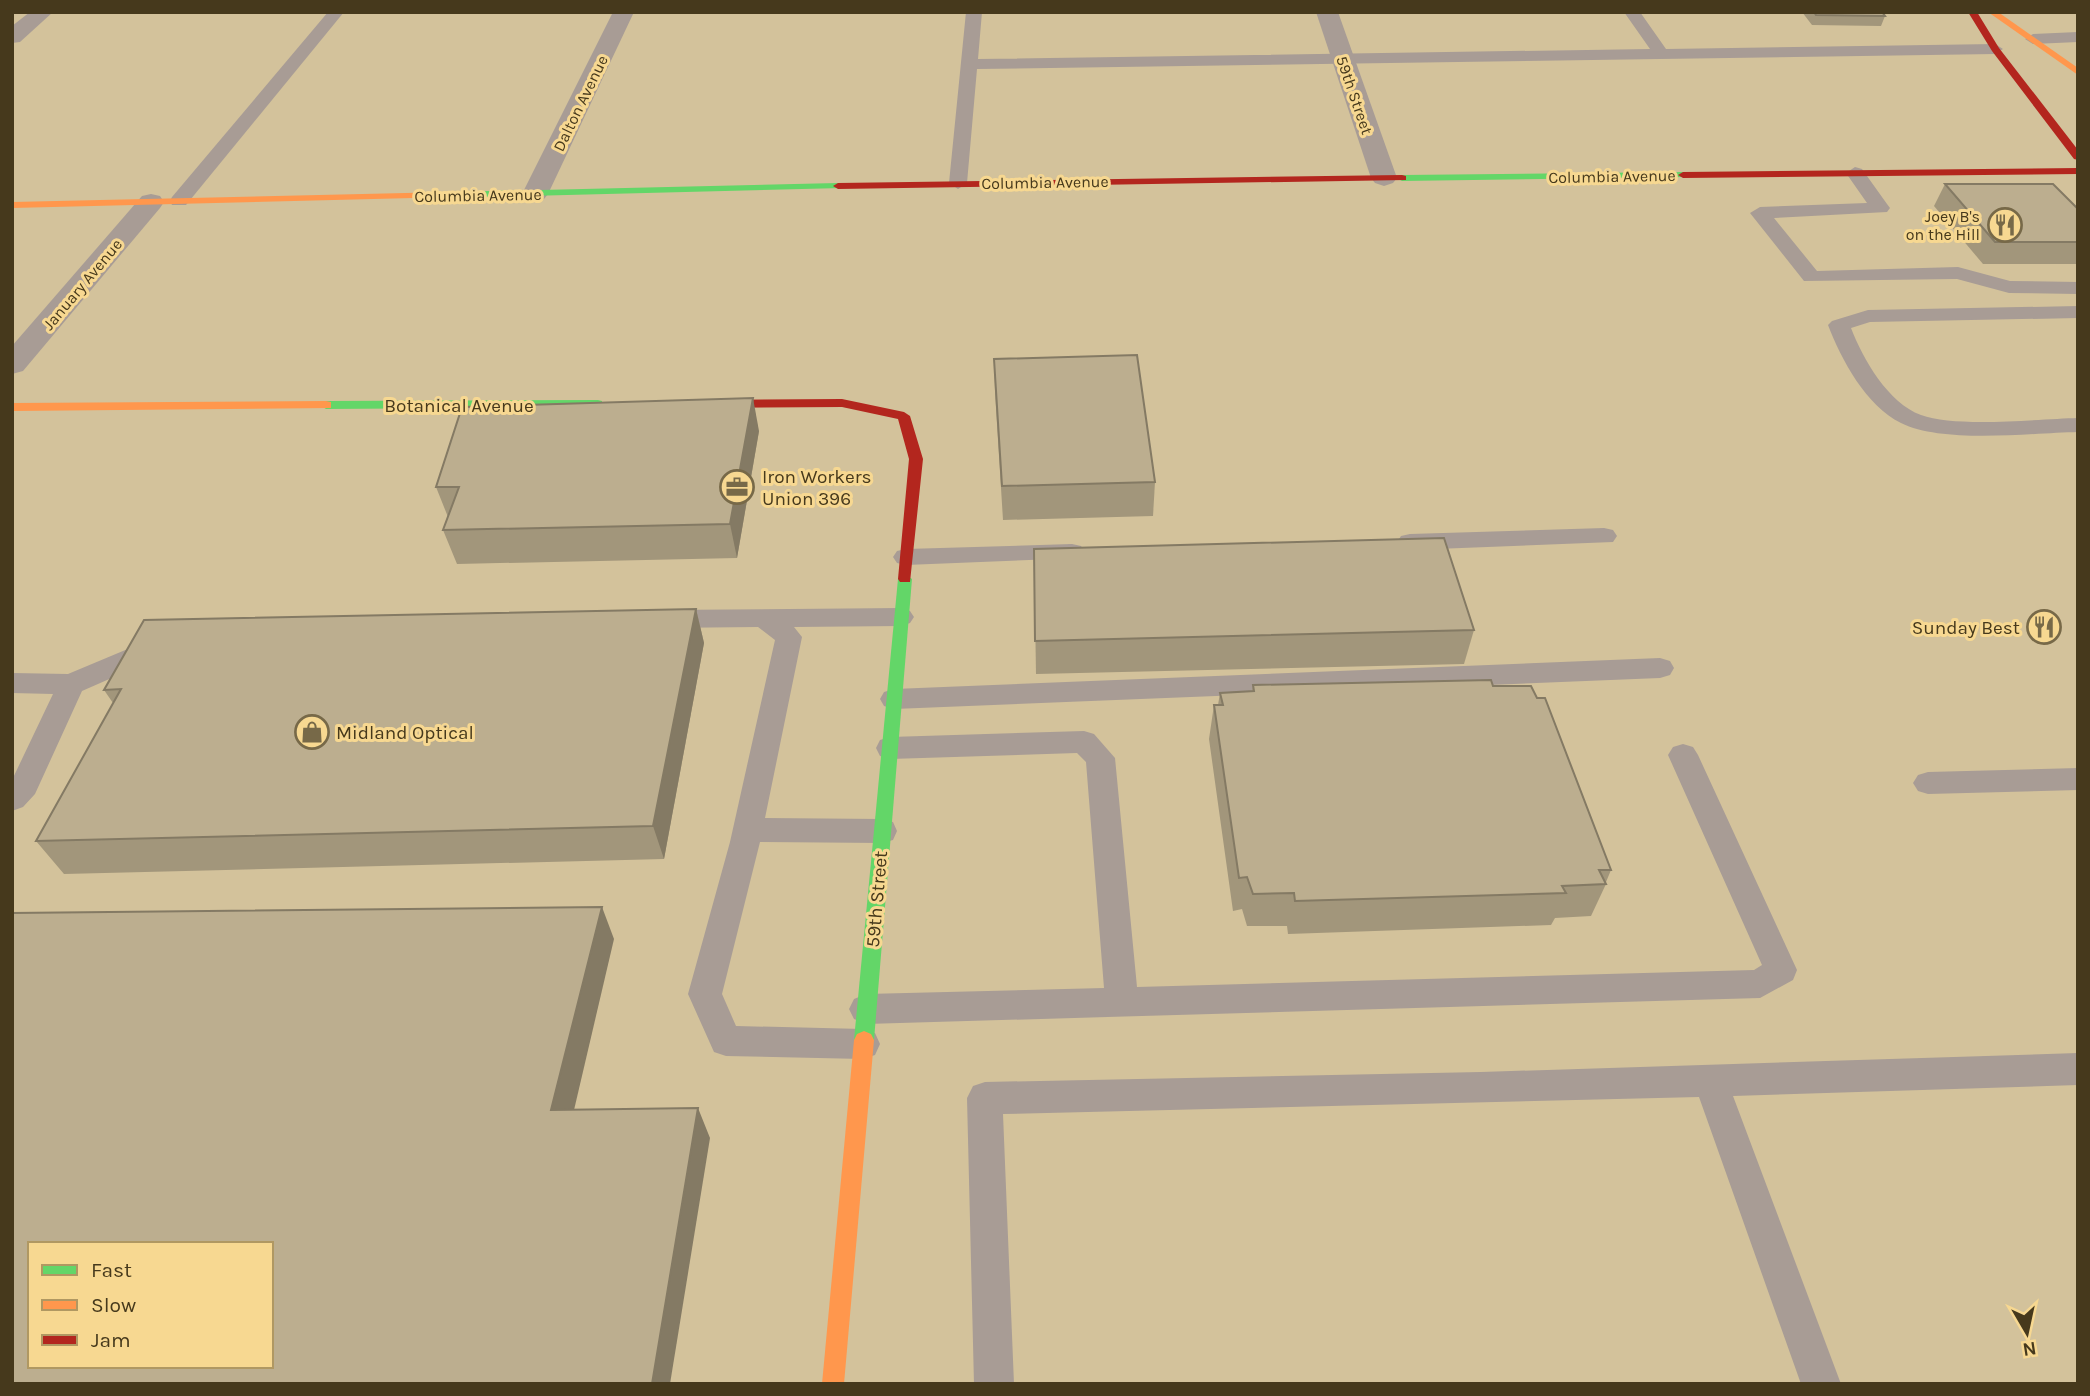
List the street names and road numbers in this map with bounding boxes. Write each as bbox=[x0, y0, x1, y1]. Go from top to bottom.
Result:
street label: Dalton Avenue bbox=[549, 52, 612, 154]
street label: 59th Street bbox=[1332, 53, 1377, 137]
street label: Columbia Avenue bbox=[1548, 166, 1676, 187]
street label: Columbia Avenue bbox=[981, 172, 1109, 193]
street label: Columbia Avenue bbox=[414, 185, 542, 206]
street label: January Avenue bbox=[39, 235, 126, 334]
street label: Botanical Avenue bbox=[384, 395, 534, 417]
street label: 59th Street bbox=[862, 850, 892, 948]

